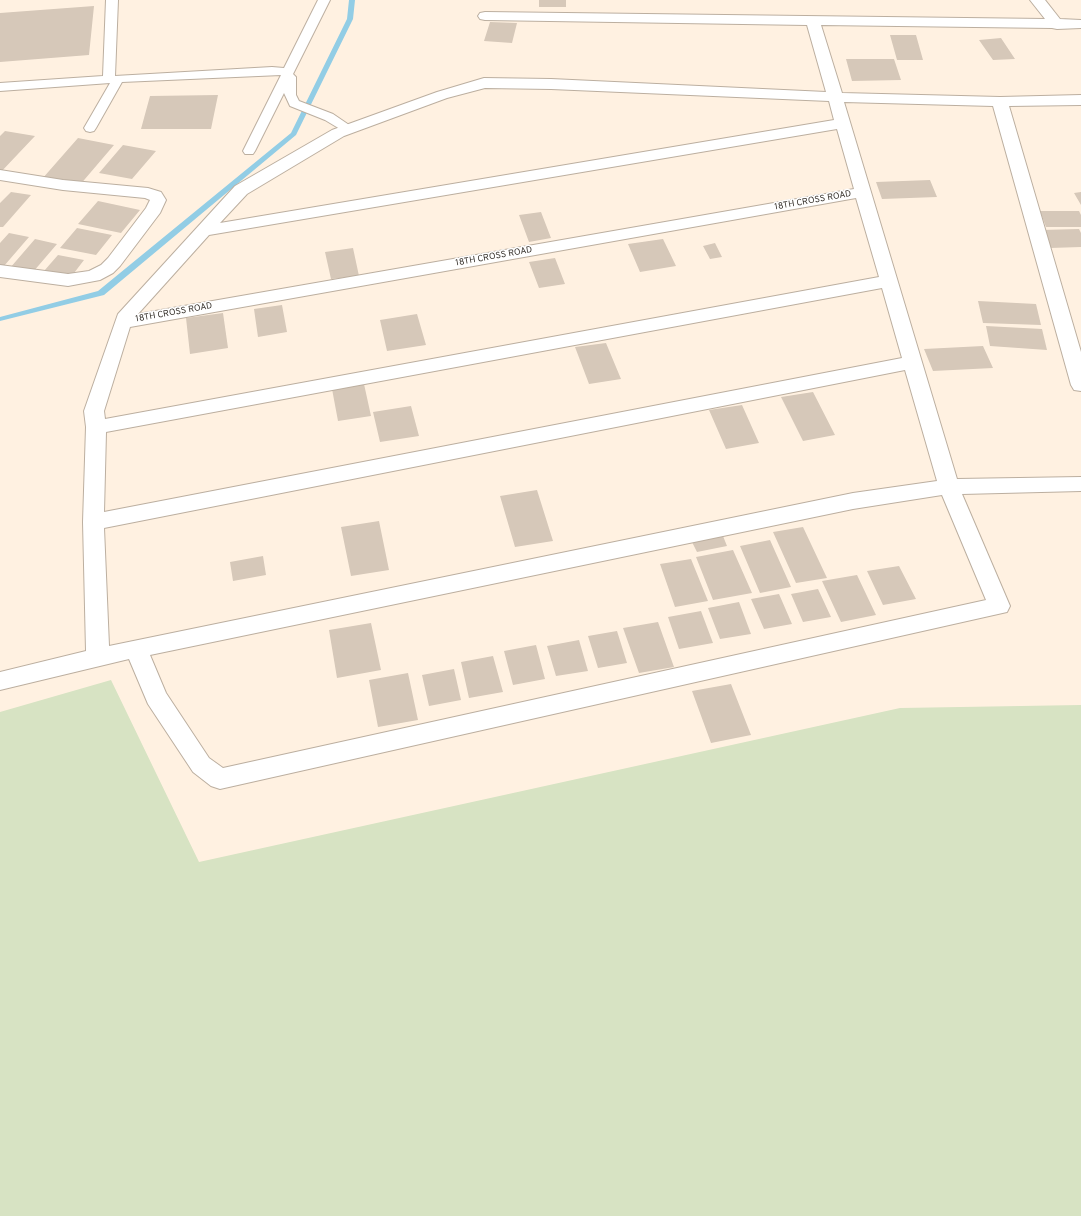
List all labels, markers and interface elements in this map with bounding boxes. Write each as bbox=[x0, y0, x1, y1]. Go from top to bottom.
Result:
street label: 18TH CROSS ROAD bbox=[774, 189, 852, 213]
street label: 18TH CROSS ROAD bbox=[455, 245, 533, 269]
street label: 18TH CROSS ROAD bbox=[135, 301, 213, 325]

